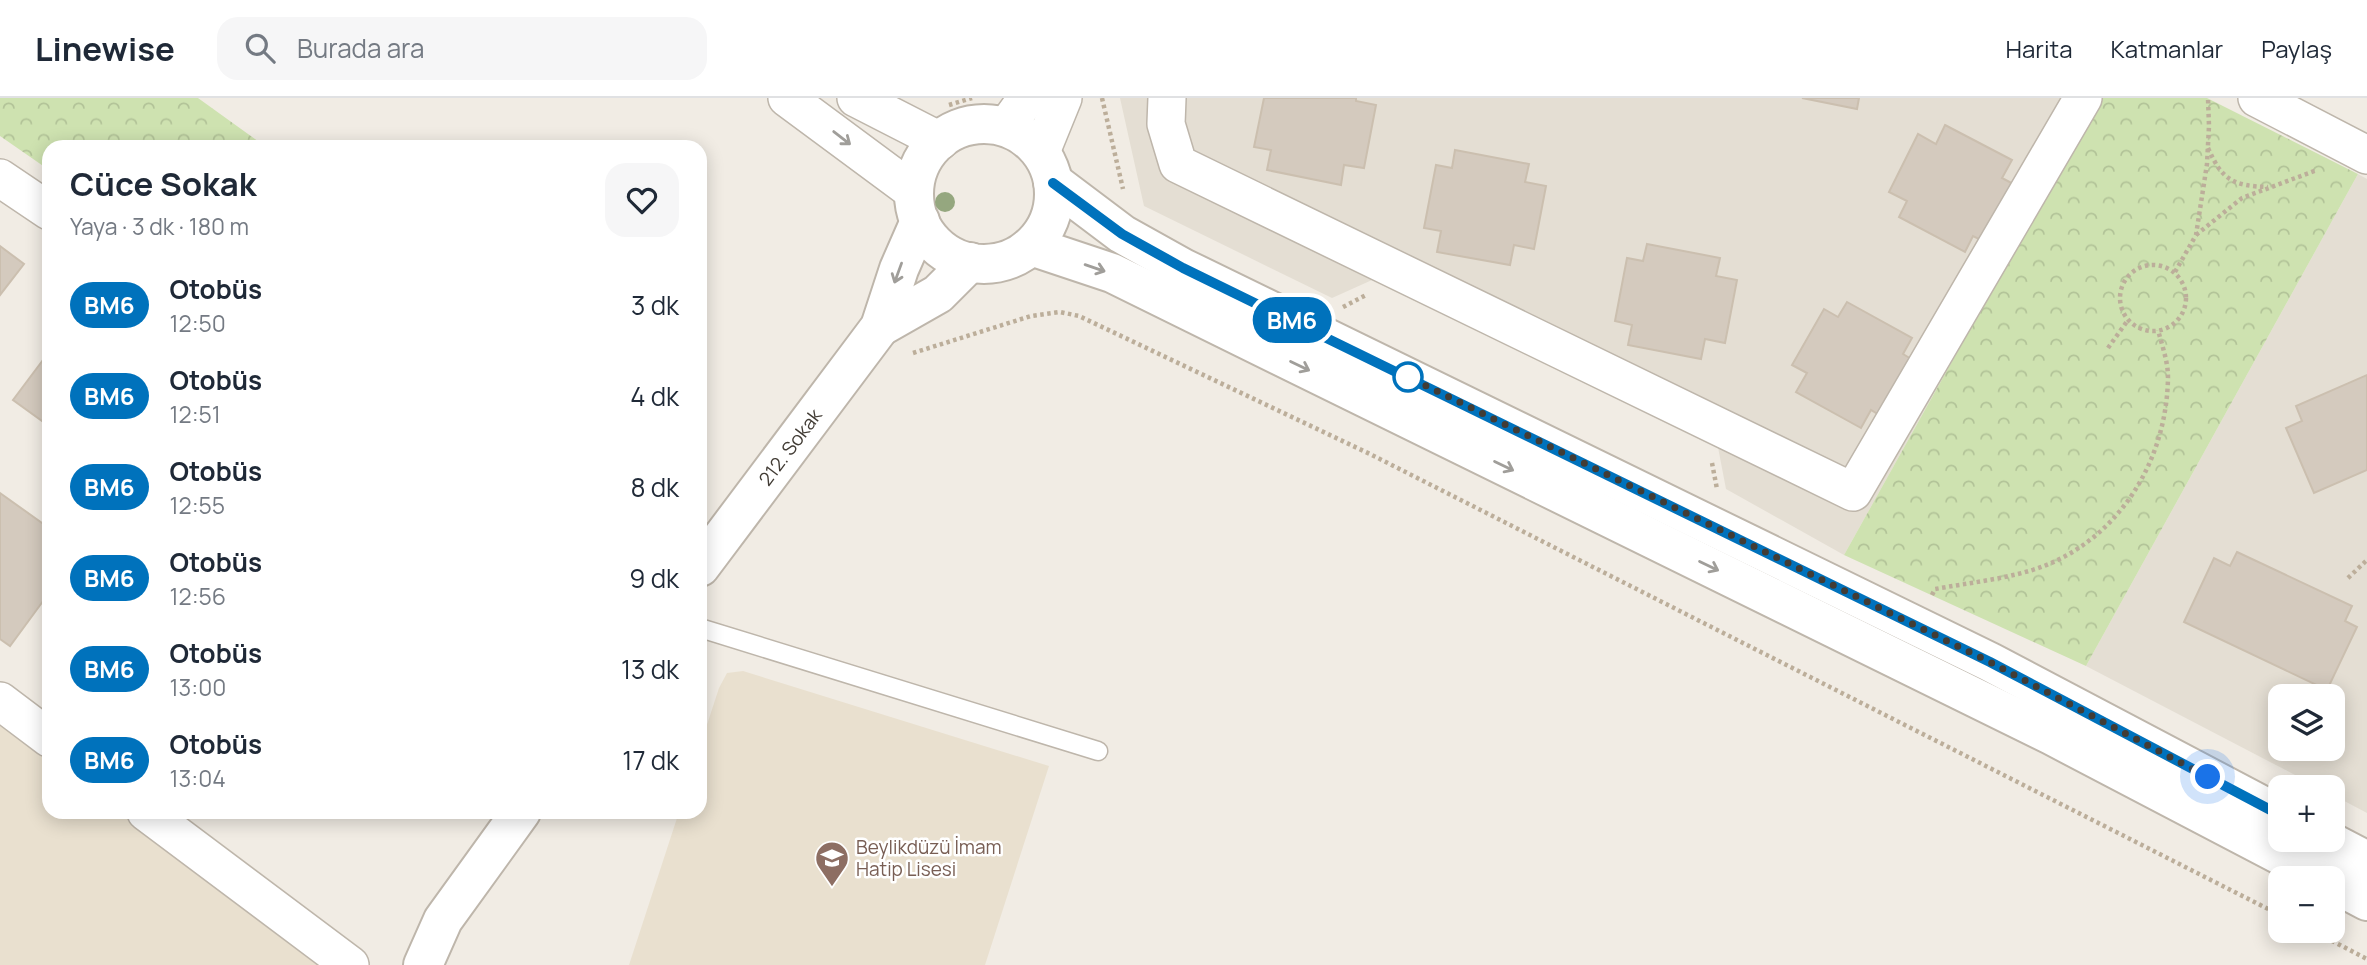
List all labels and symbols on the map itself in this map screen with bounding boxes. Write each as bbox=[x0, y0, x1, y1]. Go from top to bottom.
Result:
one-way arrow bbox=[833, 130, 851, 145]
one-way arrow bbox=[891, 262, 904, 284]
one-way arrow bbox=[1084, 262, 1106, 275]
line badge: BM6 bbox=[1252, 297, 1332, 343]
one-way arrow bbox=[1289, 360, 1310, 374]
unlabelled marker bbox=[1393, 362, 1423, 392]
street label: 212. Sokak bbox=[753, 403, 828, 491]
one-way arrow bbox=[1493, 460, 1514, 474]
one-way arrow bbox=[1698, 560, 1719, 574]
your location bbox=[2190, 759, 2225, 794]
place label: Beylikdüzü İmam Hatip Lisesi bbox=[856, 834, 1002, 882]
school or university icon: Beylikdüzü İmam Hatip Lisesi bbox=[813, 839, 851, 888]

